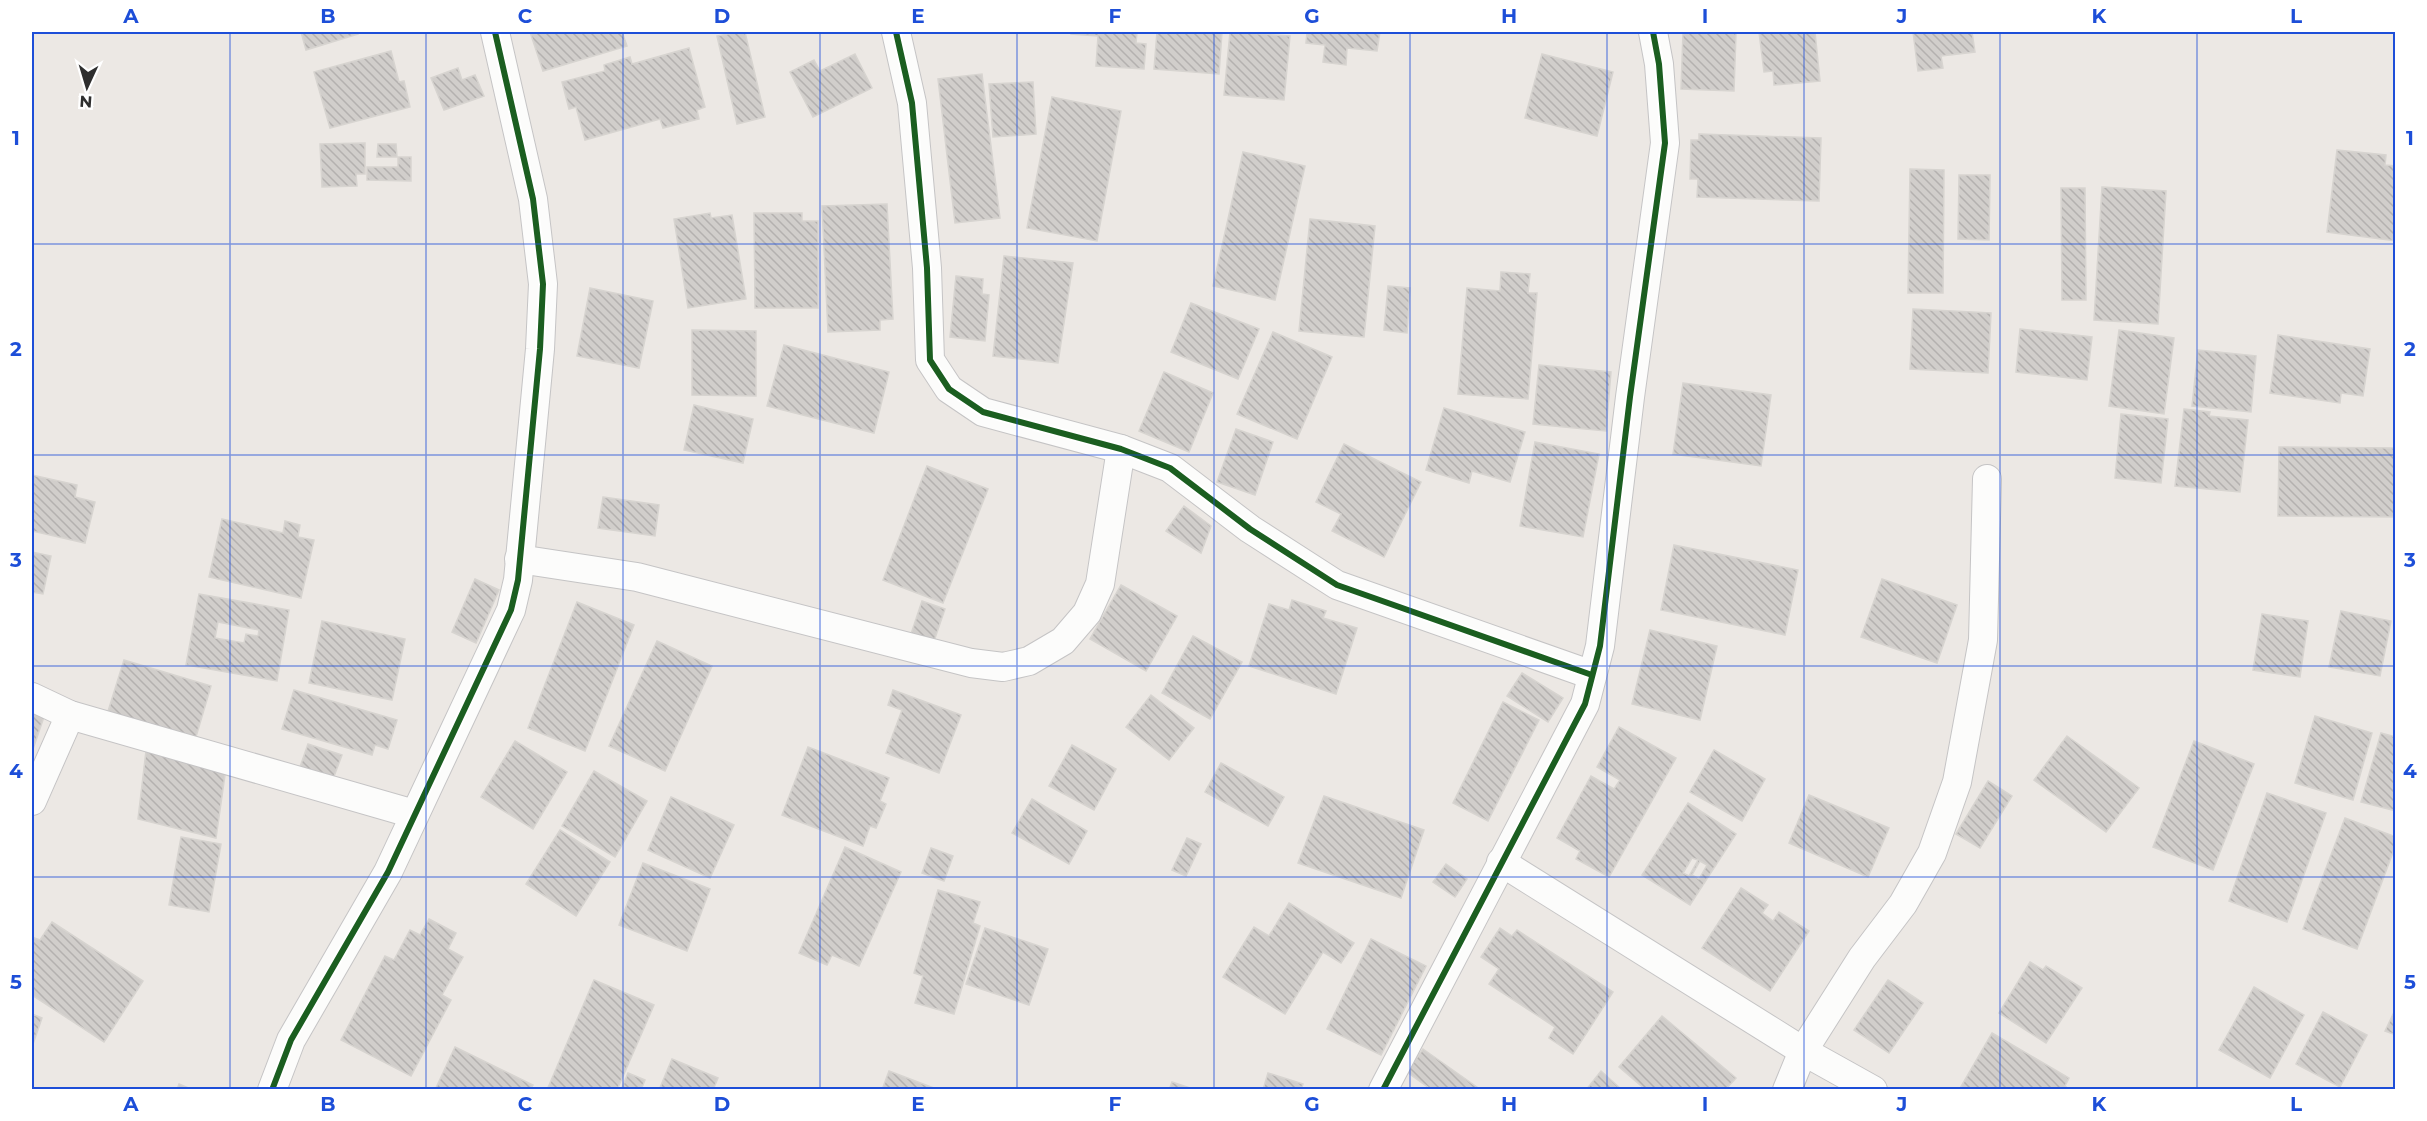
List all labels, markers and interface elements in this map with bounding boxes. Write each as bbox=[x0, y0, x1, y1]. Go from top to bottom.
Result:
text: A bbox=[122, 4, 139, 28]
text: B bbox=[320, 4, 336, 28]
text: C bbox=[518, 4, 533, 28]
text: D bbox=[714, 4, 730, 28]
text: E bbox=[911, 4, 925, 28]
text: F bbox=[1109, 4, 1122, 28]
text: G bbox=[1304, 4, 1320, 28]
text: H bbox=[1501, 4, 1517, 28]
text: I bbox=[1702, 4, 1708, 28]
text: J bbox=[1896, 4, 1907, 28]
text: K bbox=[2092, 4, 2108, 28]
text: L bbox=[2290, 4, 2302, 28]
north arrow bbox=[57, 57, 117, 117]
text: N bbox=[79, 92, 93, 111]
text: 1 bbox=[12, 126, 20, 150]
text: 1 bbox=[2406, 126, 2414, 150]
text: 2 bbox=[10, 337, 22, 361]
text: 2 bbox=[2404, 337, 2416, 361]
text: 3 bbox=[9, 548, 22, 572]
text: 3 bbox=[2403, 548, 2416, 572]
text: 4 bbox=[9, 759, 23, 783]
text: 4 bbox=[2403, 759, 2417, 783]
text: 5 bbox=[10, 970, 22, 994]
text: 5 bbox=[2404, 970, 2416, 994]
text: A bbox=[122, 1092, 139, 1116]
text: B bbox=[320, 1092, 336, 1116]
text: C bbox=[518, 1092, 533, 1116]
text: D bbox=[714, 1092, 730, 1116]
text: E bbox=[911, 1092, 925, 1116]
text: F bbox=[1109, 1092, 1122, 1116]
text: G bbox=[1304, 1092, 1320, 1116]
text: H bbox=[1501, 1092, 1517, 1116]
text: I bbox=[1702, 1092, 1708, 1116]
text: J bbox=[1896, 1092, 1907, 1116]
text: K bbox=[2092, 1092, 2108, 1116]
text: L bbox=[2290, 1092, 2302, 1116]

